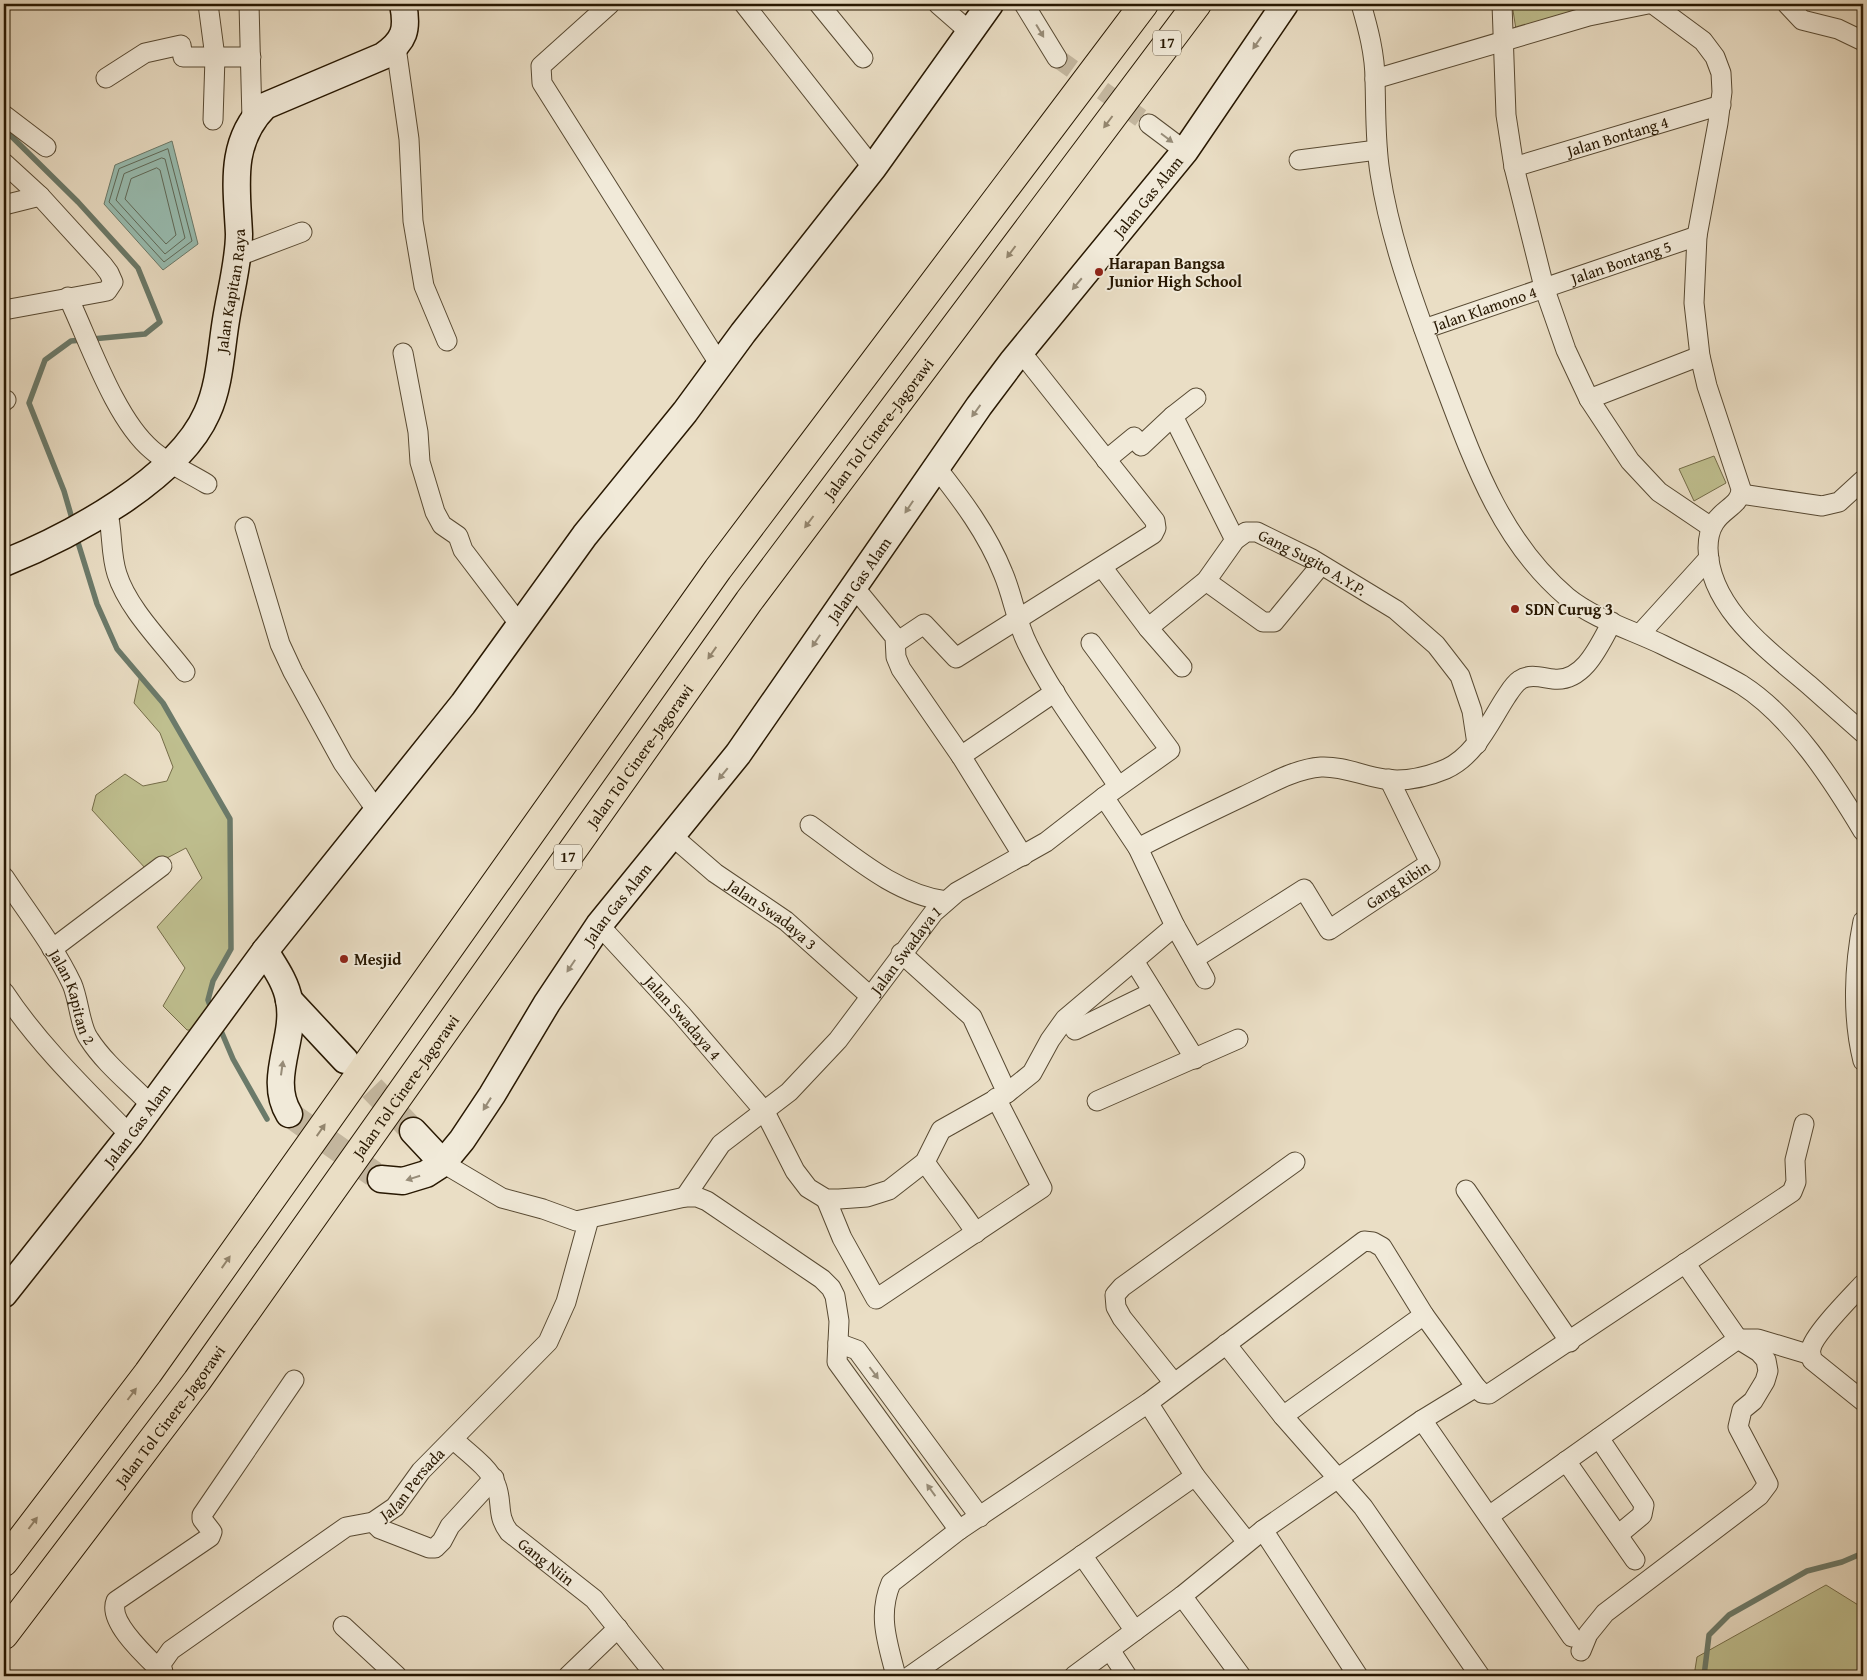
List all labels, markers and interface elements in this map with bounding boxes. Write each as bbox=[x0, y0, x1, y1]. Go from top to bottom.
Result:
one-way arrow bbox=[1036, 24, 1045, 37]
road number: 17 bbox=[1153, 30, 1181, 56]
one-way arrow bbox=[1252, 36, 1262, 50]
street label: Jalan Bontang 4 bbox=[1562, 109, 1671, 163]
one-way arrow bbox=[1103, 115, 1114, 128]
one-way arrow bbox=[1160, 132, 1173, 143]
street label: Jalan Gas Alam bbox=[1106, 151, 1188, 244]
street label: Jalan Kapitan Raya bbox=[209, 228, 251, 356]
street label: Jalan Bontang 5 bbox=[1566, 234, 1674, 291]
one-way arrow bbox=[1006, 245, 1016, 259]
place label: Harapan Bangsa Junior High School bbox=[1106, 251, 1242, 293]
marker: Harapan Bangsa Junior High School bbox=[1093, 266, 1105, 278]
one-way arrow bbox=[1071, 277, 1082, 290]
street label: Jalan Klamono 4 bbox=[1428, 279, 1540, 338]
street label: Jalan Tol Cinere–Jagorawi bbox=[816, 353, 940, 506]
one-way arrow bbox=[971, 404, 981, 418]
one-way arrow bbox=[904, 501, 914, 514]
one-way arrow bbox=[803, 515, 814, 528]
street label: Gang Sugito A.Y.P. bbox=[1254, 523, 1371, 601]
street label: Jalan Gas Alam bbox=[820, 532, 897, 629]
place label: SDN Curug 3 bbox=[1525, 597, 1613, 621]
marker: SDN Curug 3 bbox=[1509, 603, 1521, 615]
one-way arrow bbox=[812, 634, 821, 648]
one-way arrow bbox=[707, 646, 717, 660]
street label: Jalan Tol Cinere–Jagorawi bbox=[579, 678, 699, 834]
one-way arrow bbox=[717, 767, 728, 780]
road number: 17 bbox=[554, 844, 582, 870]
street label: Gang Ribin bbox=[1361, 854, 1435, 915]
street label: Jalan Gas Alam bbox=[576, 858, 657, 951]
street label: Jalan Swadaya 3 bbox=[721, 872, 823, 955]
street label: Jalan Swadaya 1 bbox=[863, 899, 946, 1001]
street label: Jalan Kapitan 2 bbox=[42, 942, 102, 1049]
place label: Mesjid bbox=[354, 947, 402, 971]
marker: Mesjid bbox=[338, 953, 350, 965]
one-way arrow bbox=[567, 959, 576, 972]
street label: Jalan Swadaya 4 bbox=[637, 968, 727, 1065]
street label: Jalan Tol Cinere–Jagorawi bbox=[345, 1009, 465, 1165]
one-way arrow bbox=[278, 1059, 286, 1075]
street label: Jalan Gas Alam bbox=[96, 1078, 176, 1173]
one-way arrow bbox=[482, 1098, 491, 1111]
one-way arrow bbox=[315, 1123, 325, 1136]
one-way arrow bbox=[406, 1175, 421, 1182]
one-way arrow bbox=[221, 1256, 232, 1269]
street label: Jalan Tol Cinere–Jagorawi bbox=[108, 1340, 231, 1493]
one-way arrow bbox=[869, 1366, 879, 1380]
one-way arrow bbox=[126, 1388, 137, 1401]
street label: Jalan Persada bbox=[373, 1442, 450, 1527]
one-way arrow bbox=[926, 1484, 936, 1497]
one-way arrow bbox=[28, 1517, 39, 1530]
street label: Gang Niin bbox=[513, 1532, 580, 1591]

